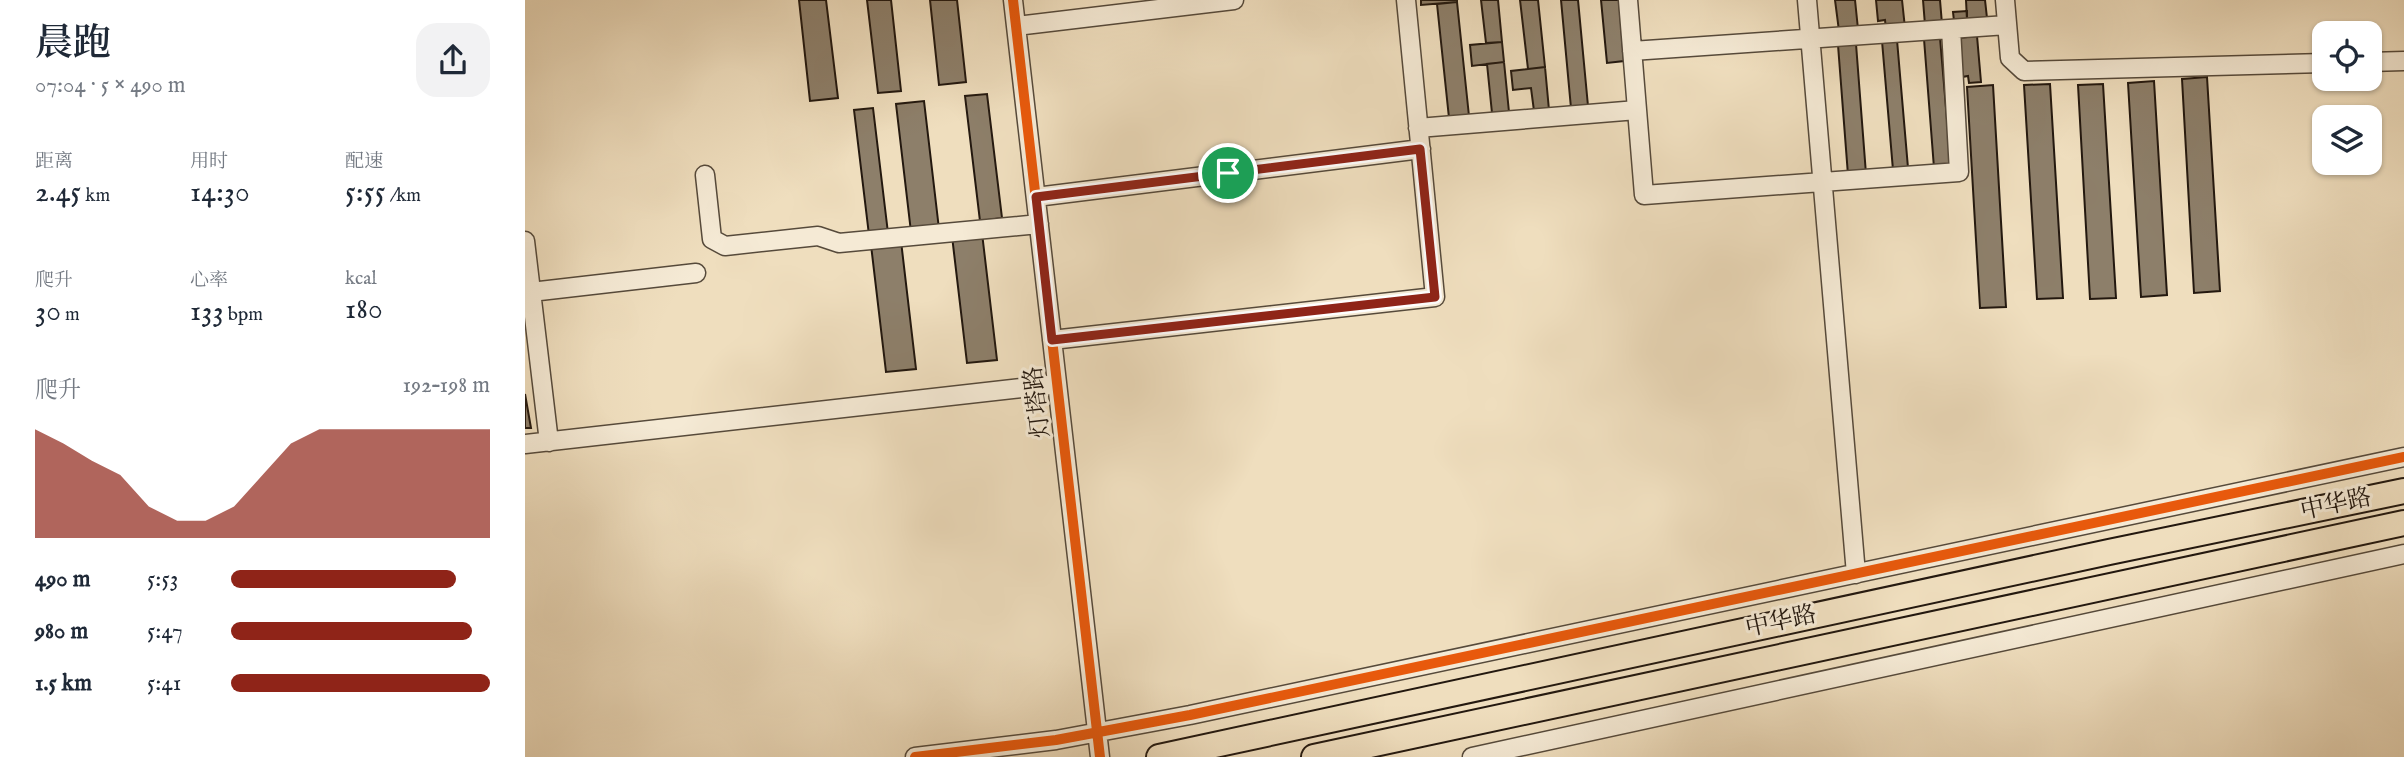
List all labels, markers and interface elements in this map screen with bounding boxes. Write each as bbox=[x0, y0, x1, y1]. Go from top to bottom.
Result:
text: 晨跑 bbox=[35, 21, 111, 69]
map controls bbox=[2312, 21, 2382, 175]
button: locate bbox=[2312, 21, 2382, 91]
button: share bbox=[416, 23, 490, 97]
text: 07:04 · 5 × 490 m bbox=[35, 71, 186, 100]
button: layers bbox=[2312, 105, 2382, 175]
pin bbox=[1198, 143, 1258, 203]
text: 距离 bbox=[35, 150, 73, 174]
text: 用时 bbox=[190, 150, 228, 174]
text: 配速 bbox=[345, 150, 383, 174]
icon: arrive bbox=[1209, 154, 1247, 192]
text: 2.45 bbox=[35, 174, 81, 212]
text: 14:30 bbox=[190, 174, 250, 212]
text: 5:55 bbox=[345, 174, 386, 212]
text: km bbox=[81, 184, 110, 208]
text: /km bbox=[386, 184, 421, 208]
text: kcal bbox=[345, 267, 377, 291]
text: 爬升 bbox=[35, 269, 73, 293]
text: 心率 bbox=[190, 269, 228, 293]
text: 180 bbox=[345, 291, 383, 329]
text: 30 bbox=[35, 293, 61, 331]
text: 133 bbox=[190, 293, 224, 331]
text: m bbox=[61, 303, 80, 327]
text: bpm bbox=[224, 303, 263, 327]
street label: 灯塔路 bbox=[1018, 364, 1058, 440]
text: 192–198 m bbox=[403, 371, 490, 400]
text: 爬升 bbox=[35, 376, 81, 405]
street label: 中华路 bbox=[2298, 482, 2374, 528]
text: 490 m bbox=[35, 565, 90, 594]
text: 5:53 bbox=[147, 565, 178, 594]
street label: 中华路 bbox=[1743, 599, 1819, 645]
text: 980 m bbox=[35, 617, 88, 646]
text: 5:47 bbox=[147, 617, 183, 646]
text: 1.5 km bbox=[35, 669, 92, 698]
text: 5:41 bbox=[147, 669, 181, 698]

